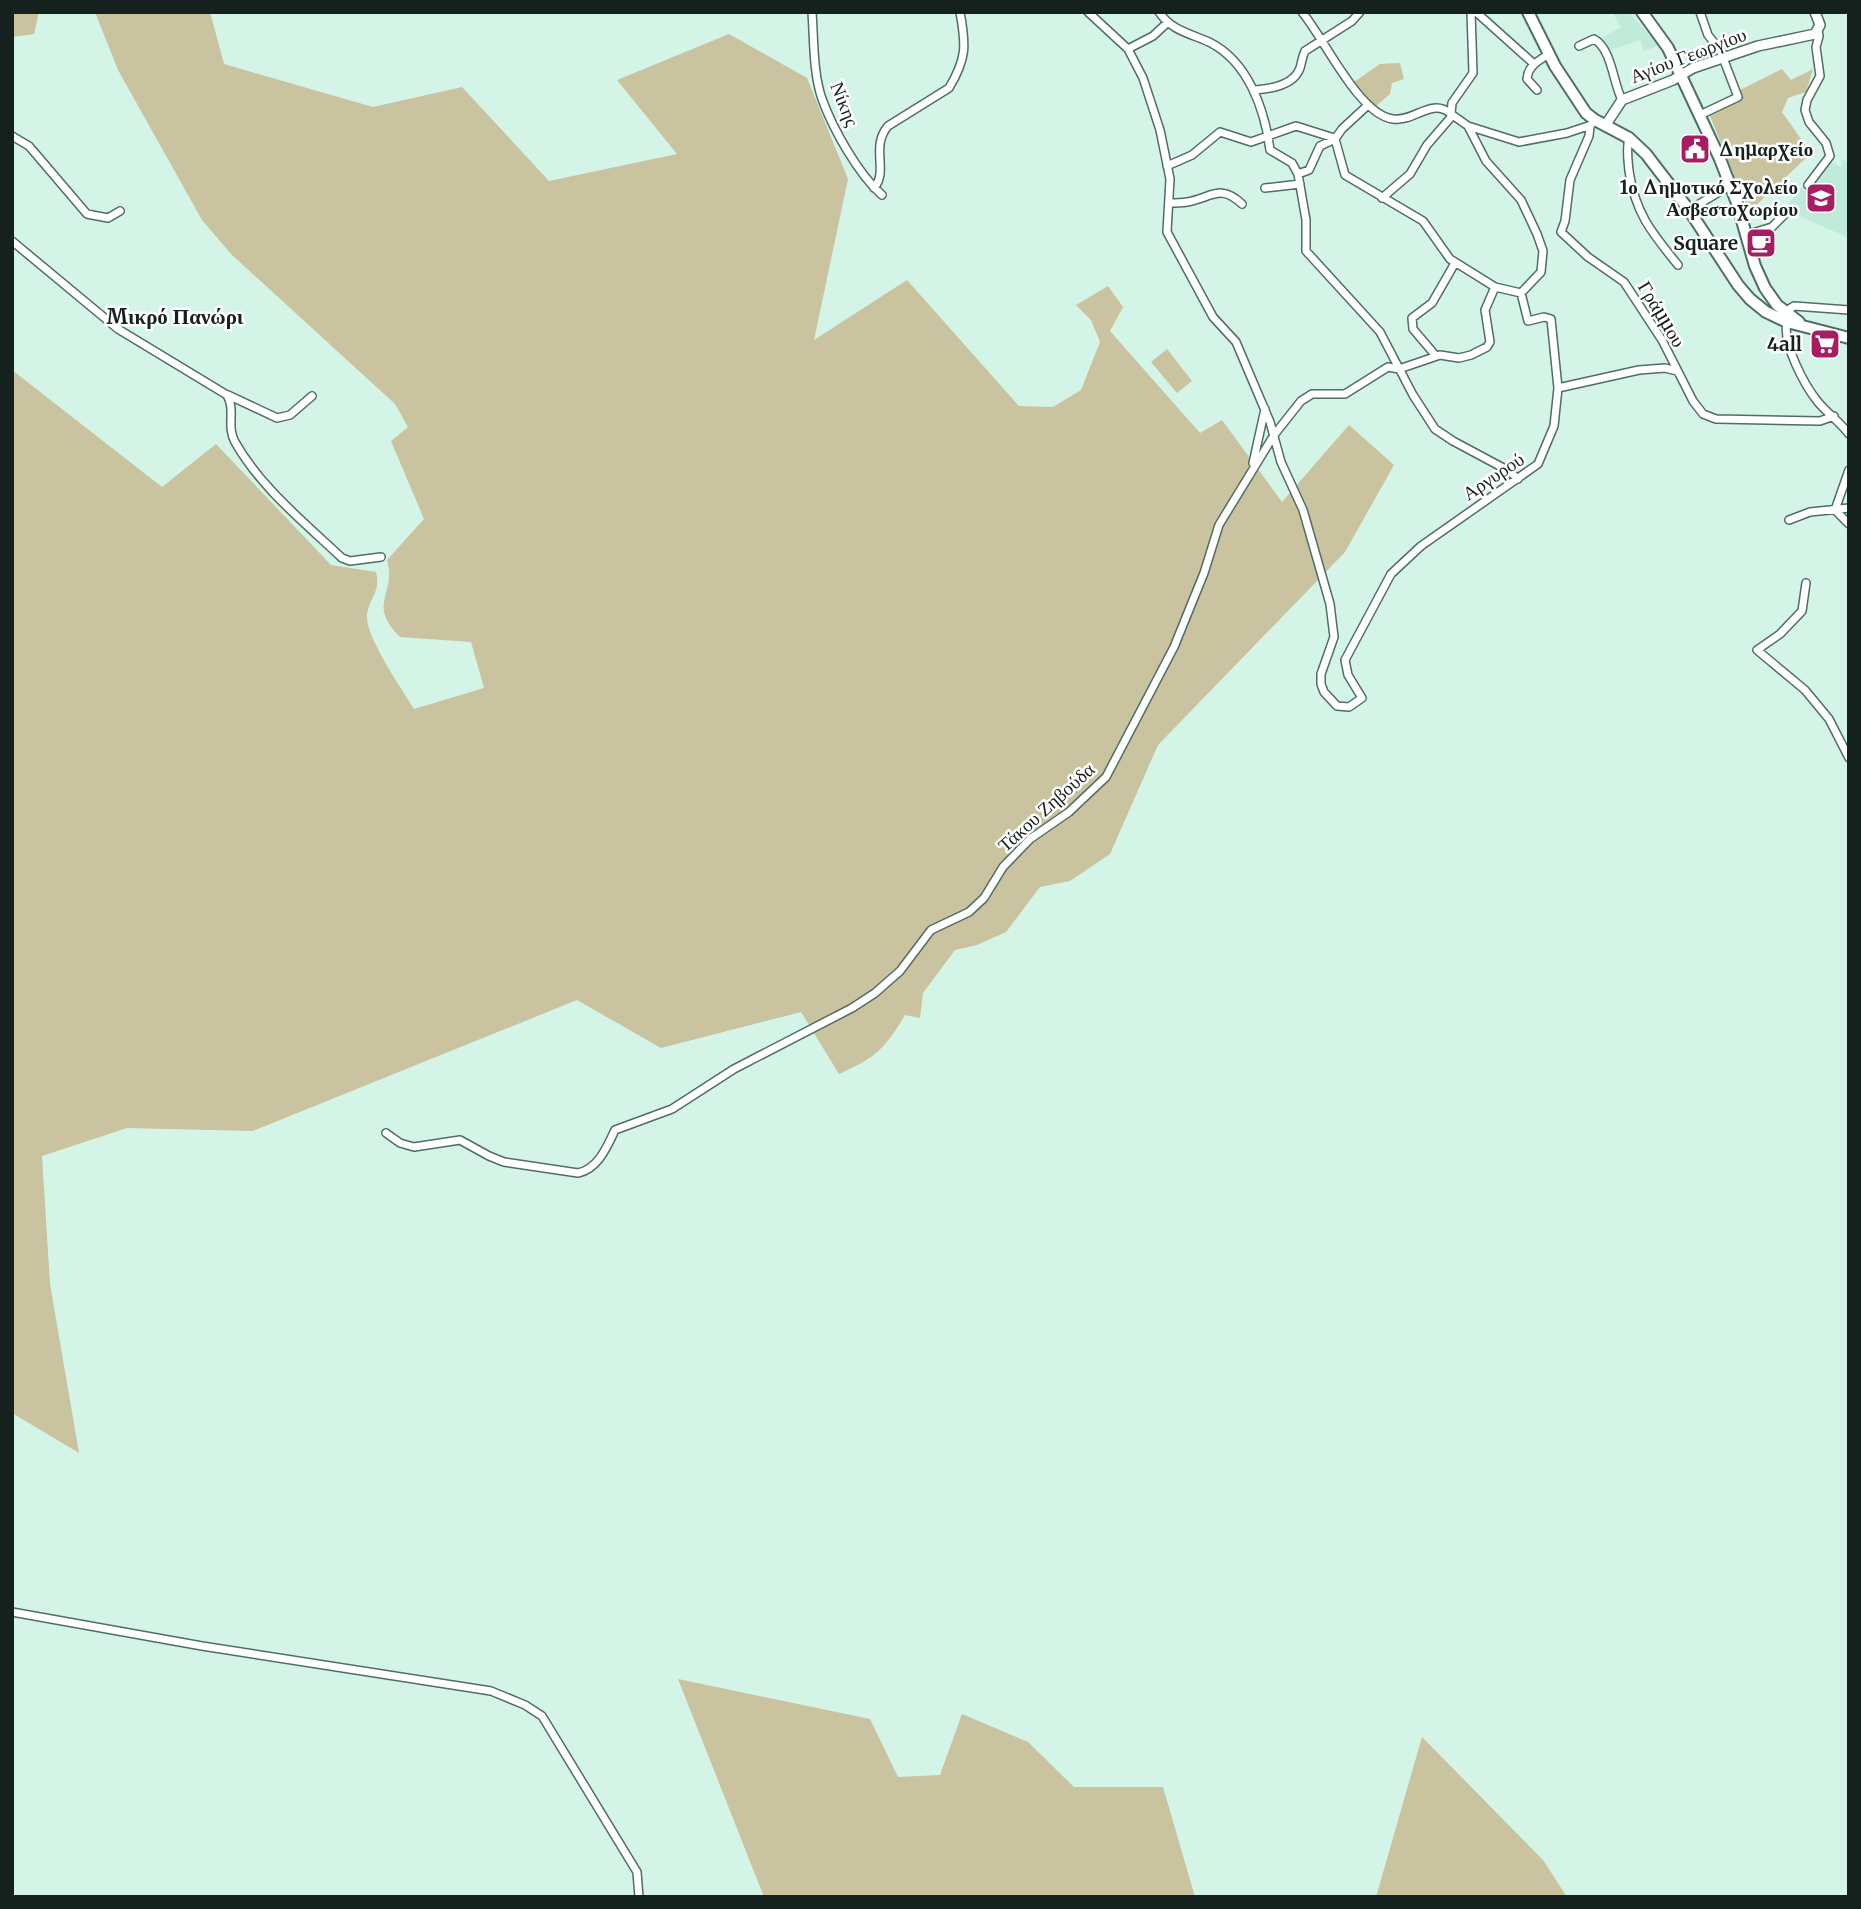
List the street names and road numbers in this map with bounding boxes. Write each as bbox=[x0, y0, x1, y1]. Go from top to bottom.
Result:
street label: Αγίου Γεωργίου bbox=[1626, 22, 1750, 88]
street label: Νίκης bbox=[825, 78, 865, 130]
street label: Γράμμου bbox=[1633, 277, 1691, 351]
street label: Αργυρού bbox=[1458, 447, 1528, 505]
street label: Τάκου Ζηβούδα bbox=[993, 757, 1099, 857]

